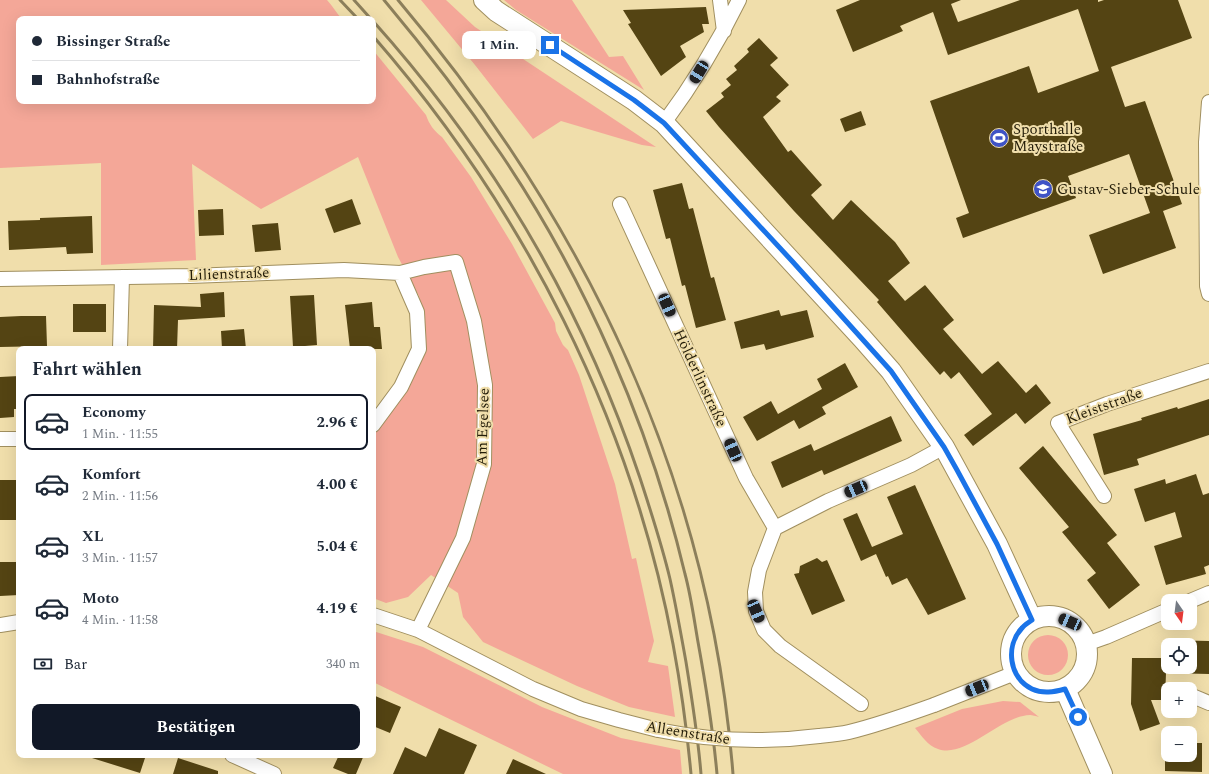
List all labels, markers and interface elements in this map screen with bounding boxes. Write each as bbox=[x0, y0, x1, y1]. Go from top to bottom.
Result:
text: Bissinger Straße bbox=[56, 30, 171, 53]
callout: 1 Min. bbox=[462, 31, 536, 59]
text: 1 Min. bbox=[479, 35, 519, 55]
route end bbox=[541, 36, 559, 54]
car bbox=[688, 59, 710, 85]
text: Bahnhofstraße bbox=[56, 68, 160, 91]
place label: Sporthalle Maystraße bbox=[1013, 118, 1083, 158]
sports icon: Sporthalle Maystraße bbox=[988, 127, 1010, 149]
school or university icon: Gustav-Sieber-Schule bbox=[1032, 178, 1054, 200]
place label: Gustav-Sieber-Schule bbox=[1057, 178, 1200, 201]
street label: Lilienstraße bbox=[188, 261, 270, 287]
car bbox=[657, 292, 677, 318]
street label: Hölderlinstraße bbox=[667, 325, 733, 431]
text: Fahrt wählen bbox=[32, 356, 142, 383]
street label: Kleiststraße bbox=[1062, 382, 1146, 430]
street label: Am Egelsee bbox=[470, 387, 496, 467]
text: Economy bbox=[82, 401, 146, 424]
icon: car bbox=[34, 404, 70, 440]
text: 2.96 € bbox=[317, 411, 358, 434]
text: 1 Min. · 11:55 bbox=[82, 424, 158, 444]
car bbox=[723, 437, 743, 463]
text: Komfort bbox=[82, 463, 141, 486]
icon: car bbox=[34, 466, 70, 502]
text: 4.00 € bbox=[317, 473, 358, 496]
car bbox=[843, 479, 869, 499]
text: 2 Min. · 11:56 bbox=[82, 486, 158, 506]
text: XL bbox=[82, 525, 103, 548]
icon: car bbox=[34, 528, 70, 564]
text: 5.04 € bbox=[317, 535, 358, 558]
text: 3 Min. · 11:57 bbox=[82, 548, 158, 568]
text: Moto bbox=[82, 587, 119, 610]
icon: car bbox=[34, 590, 70, 626]
north arrow bbox=[1161, 594, 1197, 630]
map controls bbox=[1161, 594, 1197, 762]
text: 4.19 € bbox=[317, 597, 358, 620]
car bbox=[746, 598, 766, 624]
text: 4 Min. · 11:58 bbox=[82, 610, 158, 630]
car bbox=[1057, 612, 1083, 632]
button: locate bbox=[1161, 638, 1197, 674]
icon: cash bbox=[32, 653, 54, 675]
text: Bar bbox=[64, 653, 87, 676]
text: 340 m bbox=[326, 654, 360, 674]
car bbox=[964, 678, 990, 698]
button: + bbox=[1161, 682, 1197, 718]
button: Bestätigen bbox=[32, 704, 360, 750]
route start bbox=[1069, 708, 1087, 726]
street label: Alleenstraße bbox=[644, 715, 732, 751]
button: − bbox=[1161, 726, 1197, 762]

